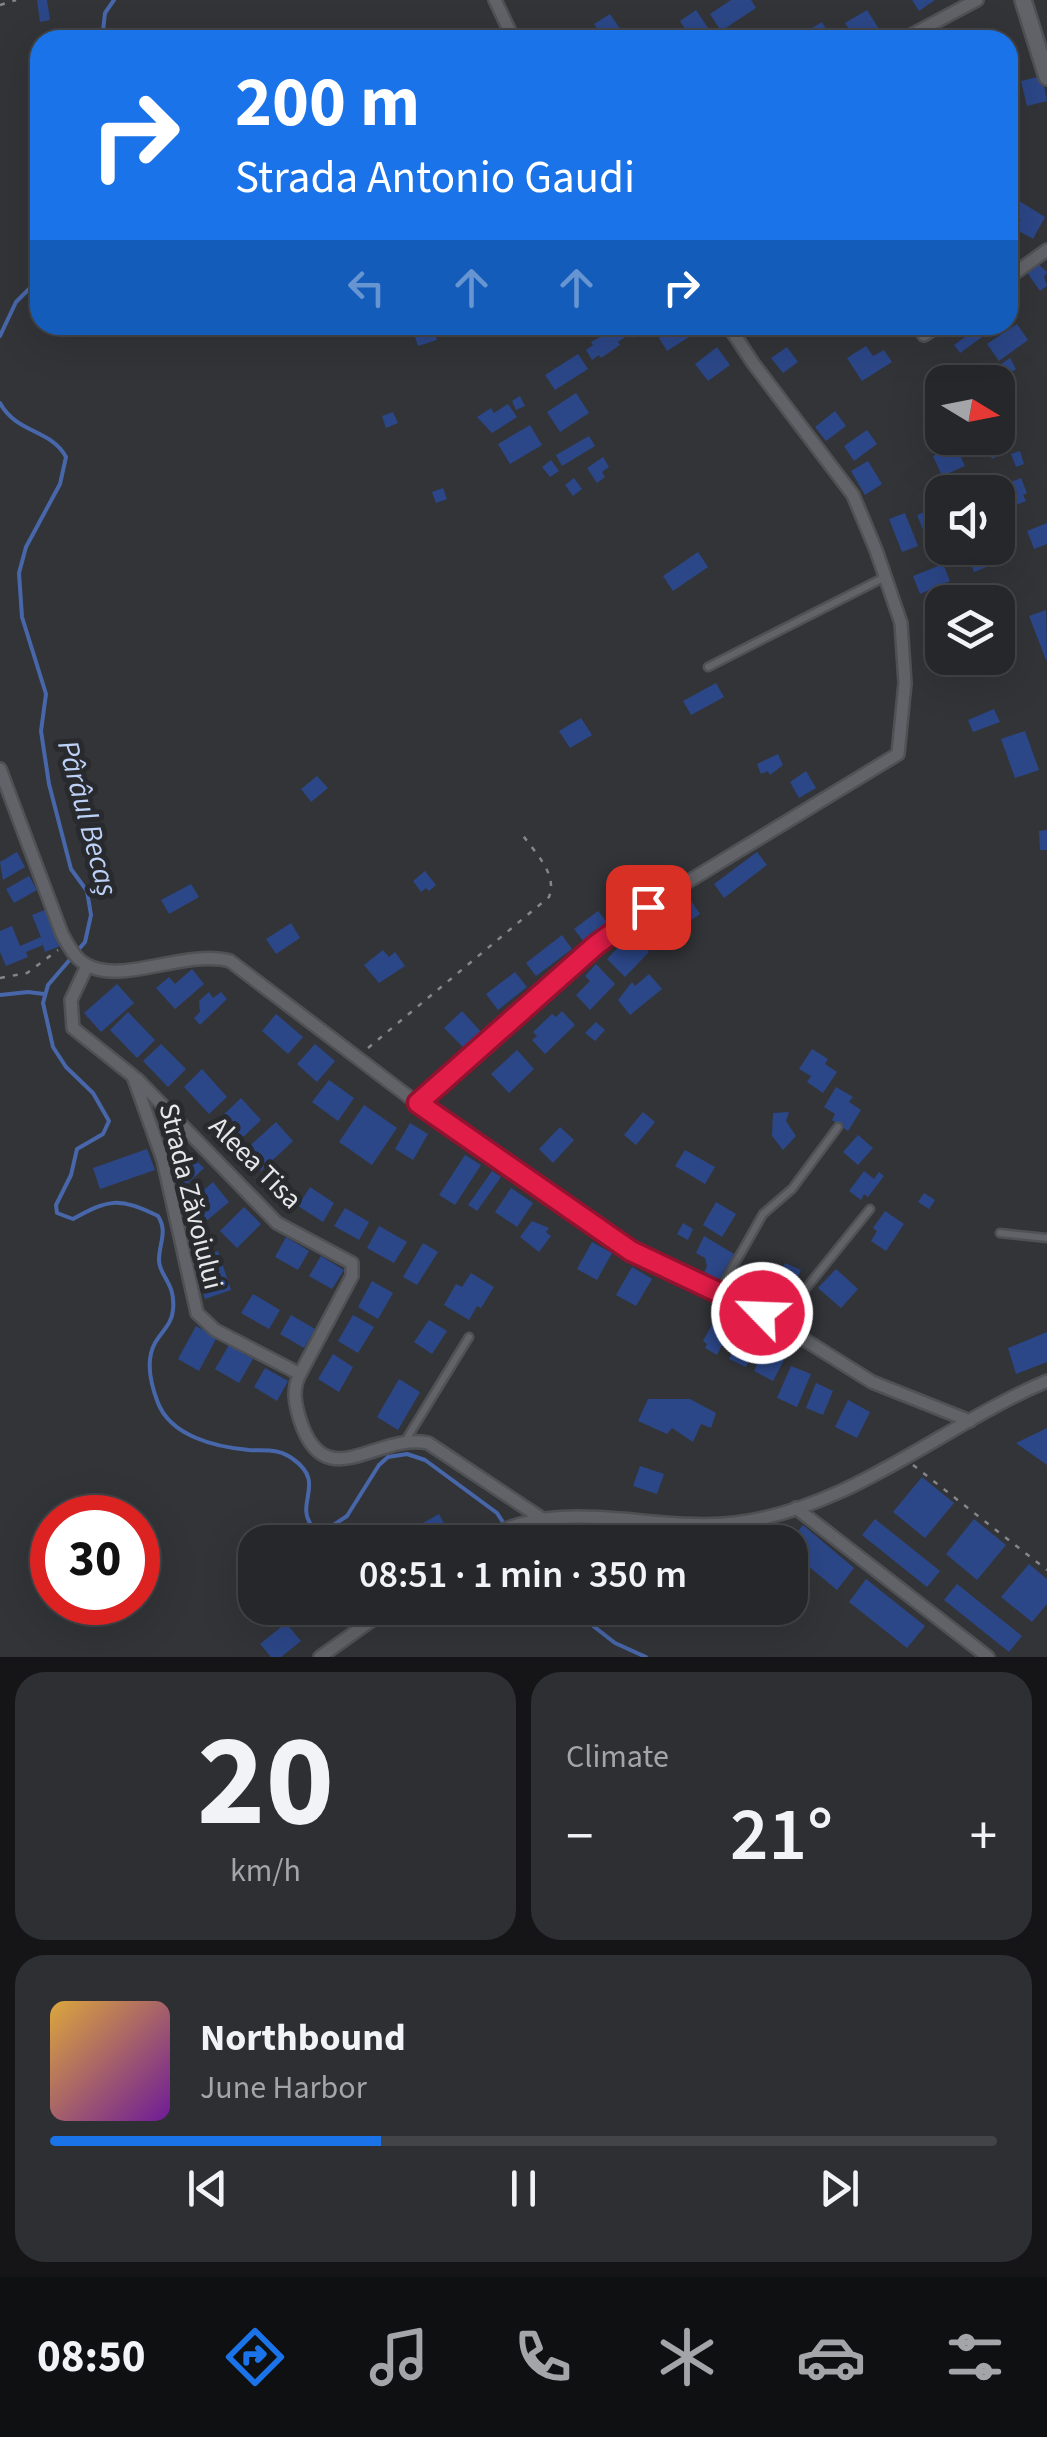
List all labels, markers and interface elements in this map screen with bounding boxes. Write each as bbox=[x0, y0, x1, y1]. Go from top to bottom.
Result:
text: 200 m bbox=[235, 53, 420, 153]
icon: right bbox=[70, 70, 200, 200]
text: Strada Antonio Gaudi bbox=[235, 146, 635, 210]
icon: left bbox=[339, 260, 394, 315]
icon: ahead bbox=[444, 260, 499, 315]
icon: ahead bbox=[549, 260, 604, 315]
icon: right bbox=[654, 260, 709, 315]
north arrow bbox=[925, 365, 1015, 455]
map controls bbox=[925, 365, 1015, 675]
button: sound bbox=[925, 475, 1015, 565]
button: layers bbox=[925, 585, 1015, 675]
water label: Pârâul Becaș bbox=[46, 735, 129, 901]
pin bbox=[606, 865, 691, 950]
icon: arrive bbox=[621, 880, 676, 935]
street label: Strada Zăvoiului bbox=[149, 1099, 233, 1293]
street label: Aleea Tisa bbox=[200, 1107, 311, 1218]
position arrow bbox=[710, 1261, 814, 1365]
speed limit sign: 30 bbox=[30, 1495, 160, 1625]
text: 08:51 · 1 min · 350 m bbox=[359, 1548, 687, 1602]
text: 20 bbox=[197, 1690, 334, 1875]
text: Climate bbox=[566, 1734, 669, 1780]
text: 21° bbox=[730, 1782, 833, 1889]
text: − bbox=[566, 1798, 593, 1876]
text: + bbox=[970, 1798, 997, 1876]
text: km/h bbox=[230, 1848, 301, 1894]
text: Northbound bbox=[200, 2011, 406, 2065]
text: June Harbor bbox=[200, 2065, 367, 2111]
icon: previous bbox=[180, 2161, 235, 2216]
icon: pause bbox=[496, 2161, 551, 2216]
icon: next bbox=[812, 2161, 867, 2216]
icon: directions bbox=[220, 2322, 290, 2392]
icon: music bbox=[364, 2322, 434, 2392]
icon: phone bbox=[508, 2322, 578, 2392]
icon: climate bbox=[652, 2322, 722, 2392]
icon: car bbox=[796, 2322, 866, 2392]
icon: filters bbox=[940, 2322, 1010, 2392]
text: 08:50 bbox=[37, 2325, 146, 2389]

